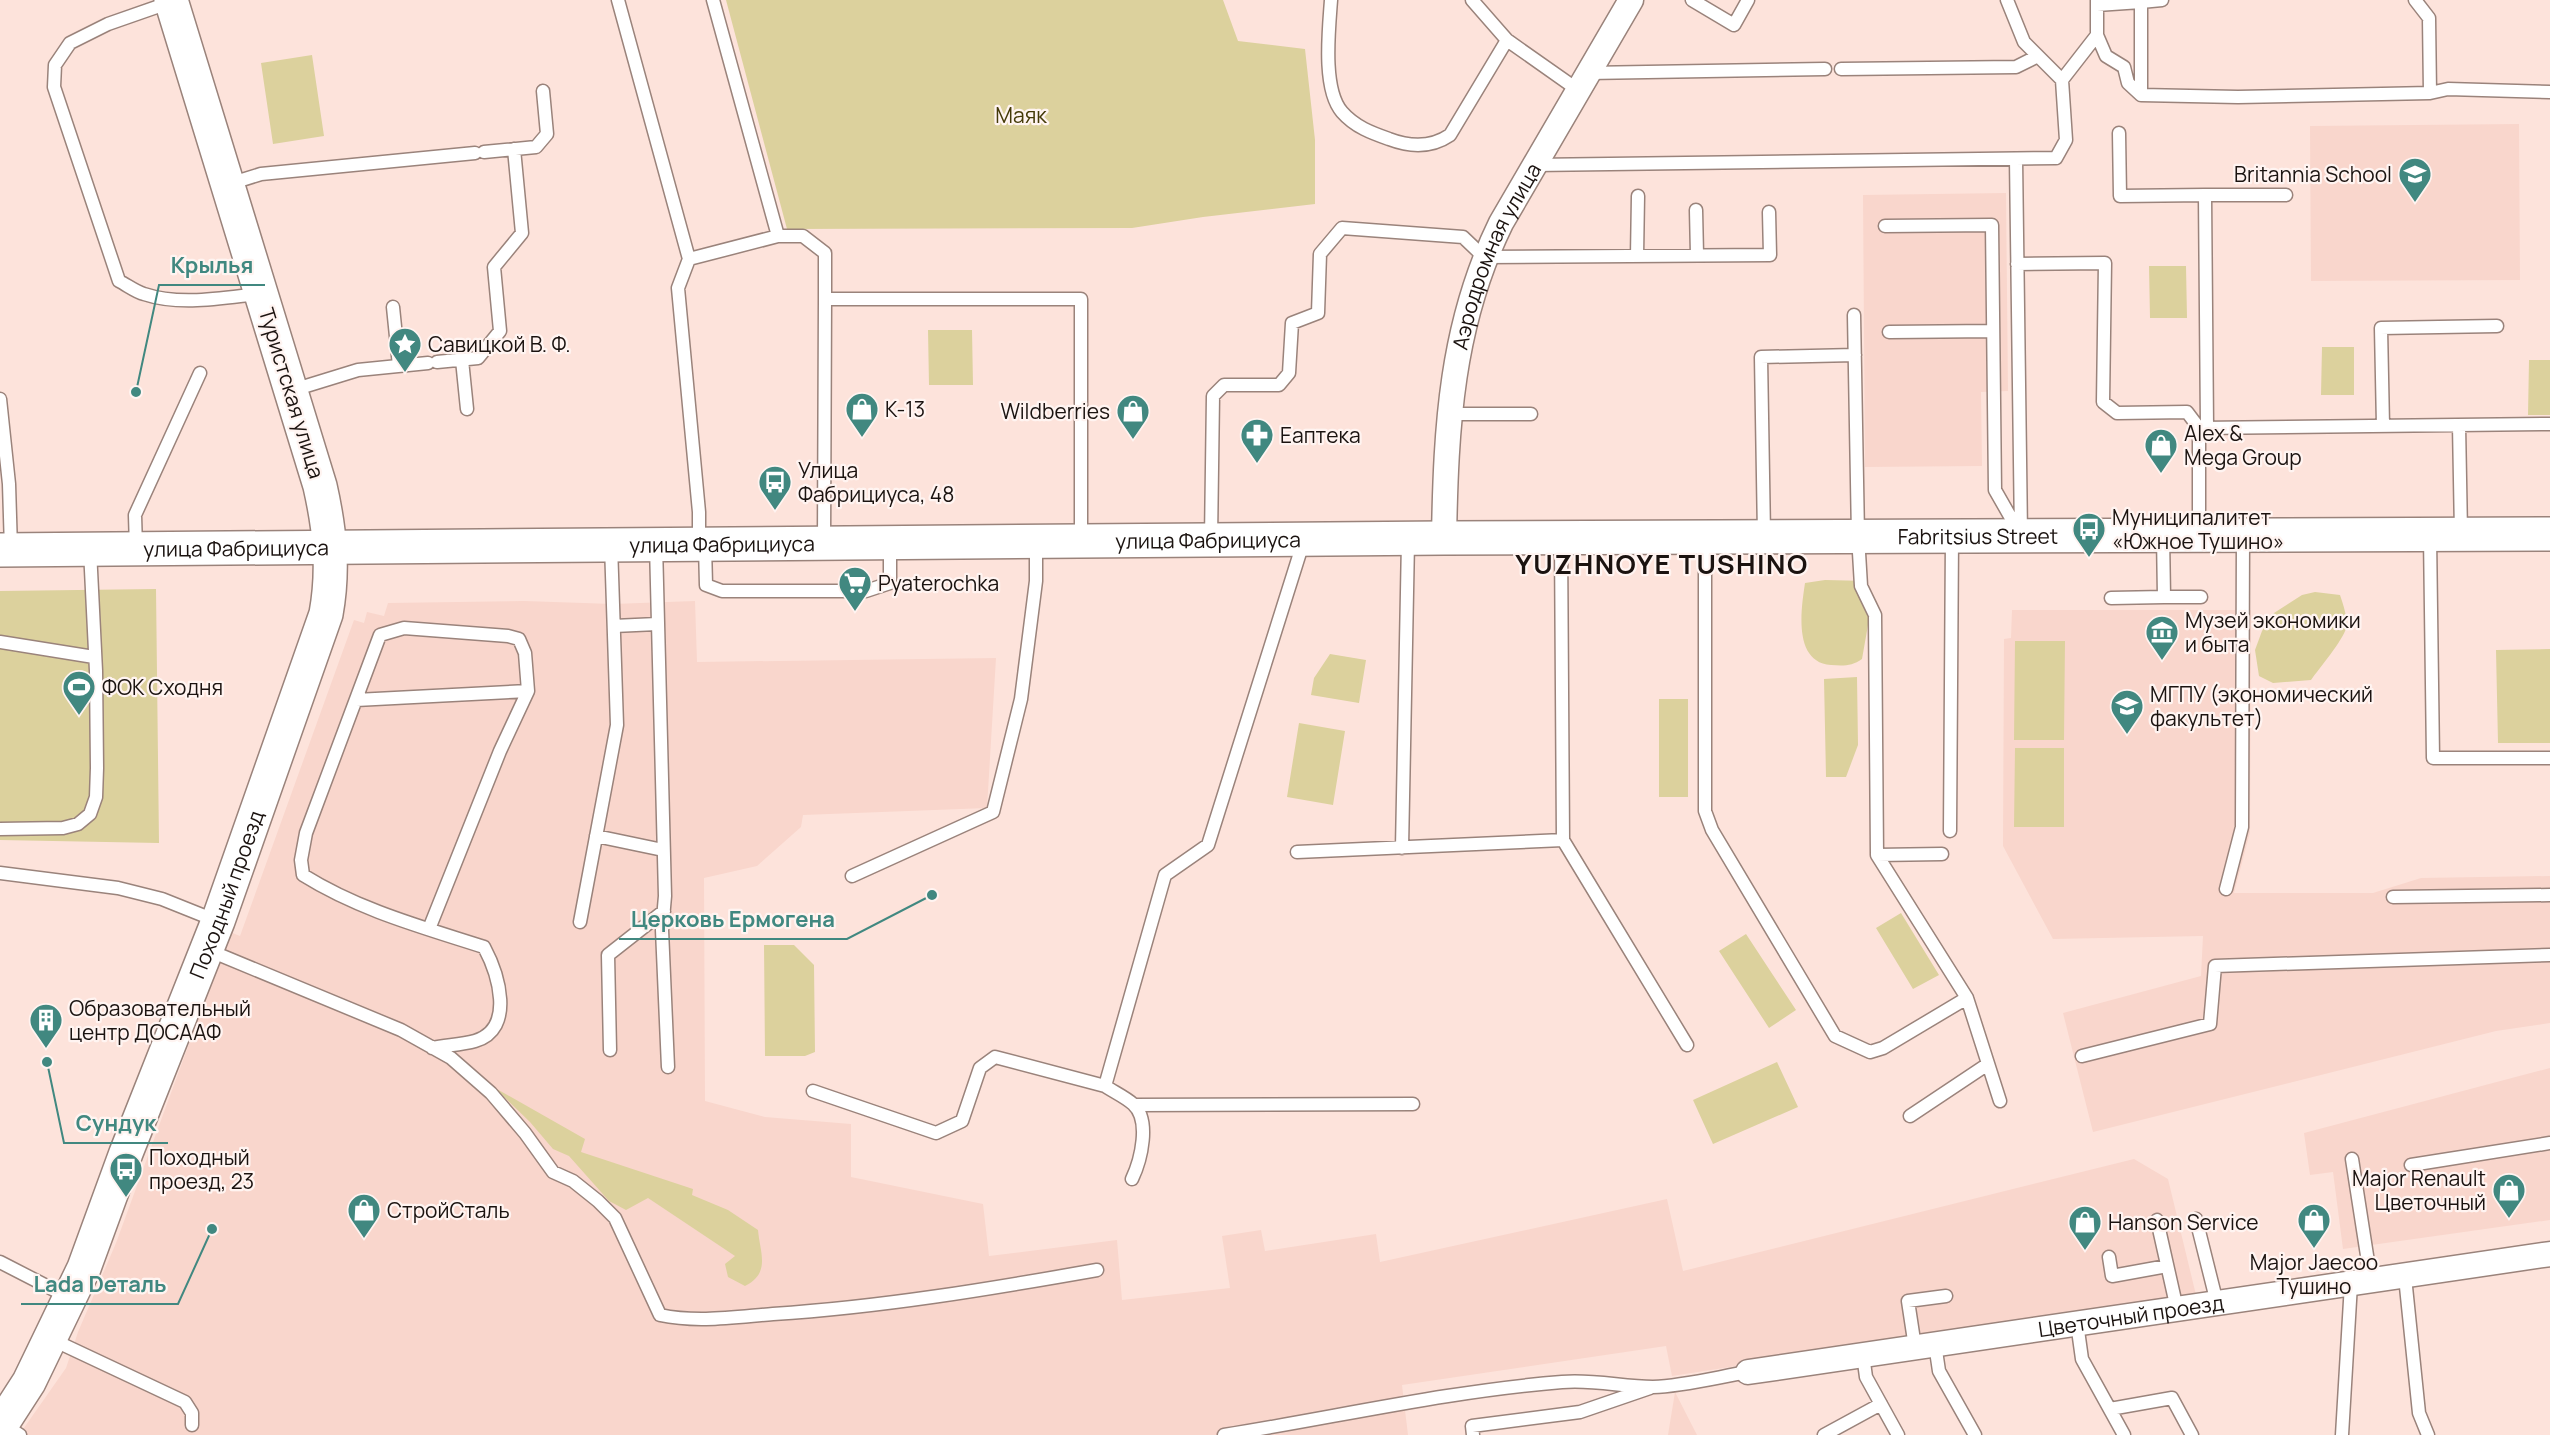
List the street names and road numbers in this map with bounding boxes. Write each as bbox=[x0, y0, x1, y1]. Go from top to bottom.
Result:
street label: Аэродромная улица bbox=[1445, 158, 1547, 352]
street label: Туристская улица bbox=[253, 304, 331, 482]
street label: Fabritsius Street bbox=[1898, 522, 2058, 550]
street label: улица Фабрициуса bbox=[1115, 525, 1301, 555]
street label: улица Фабрициуса bbox=[629, 529, 815, 559]
street label: улица Фабрициуса bbox=[143, 533, 329, 563]
street label: Походный проезд bbox=[183, 807, 270, 982]
street label: Цветочный проезд bbox=[2036, 1288, 2226, 1343]

